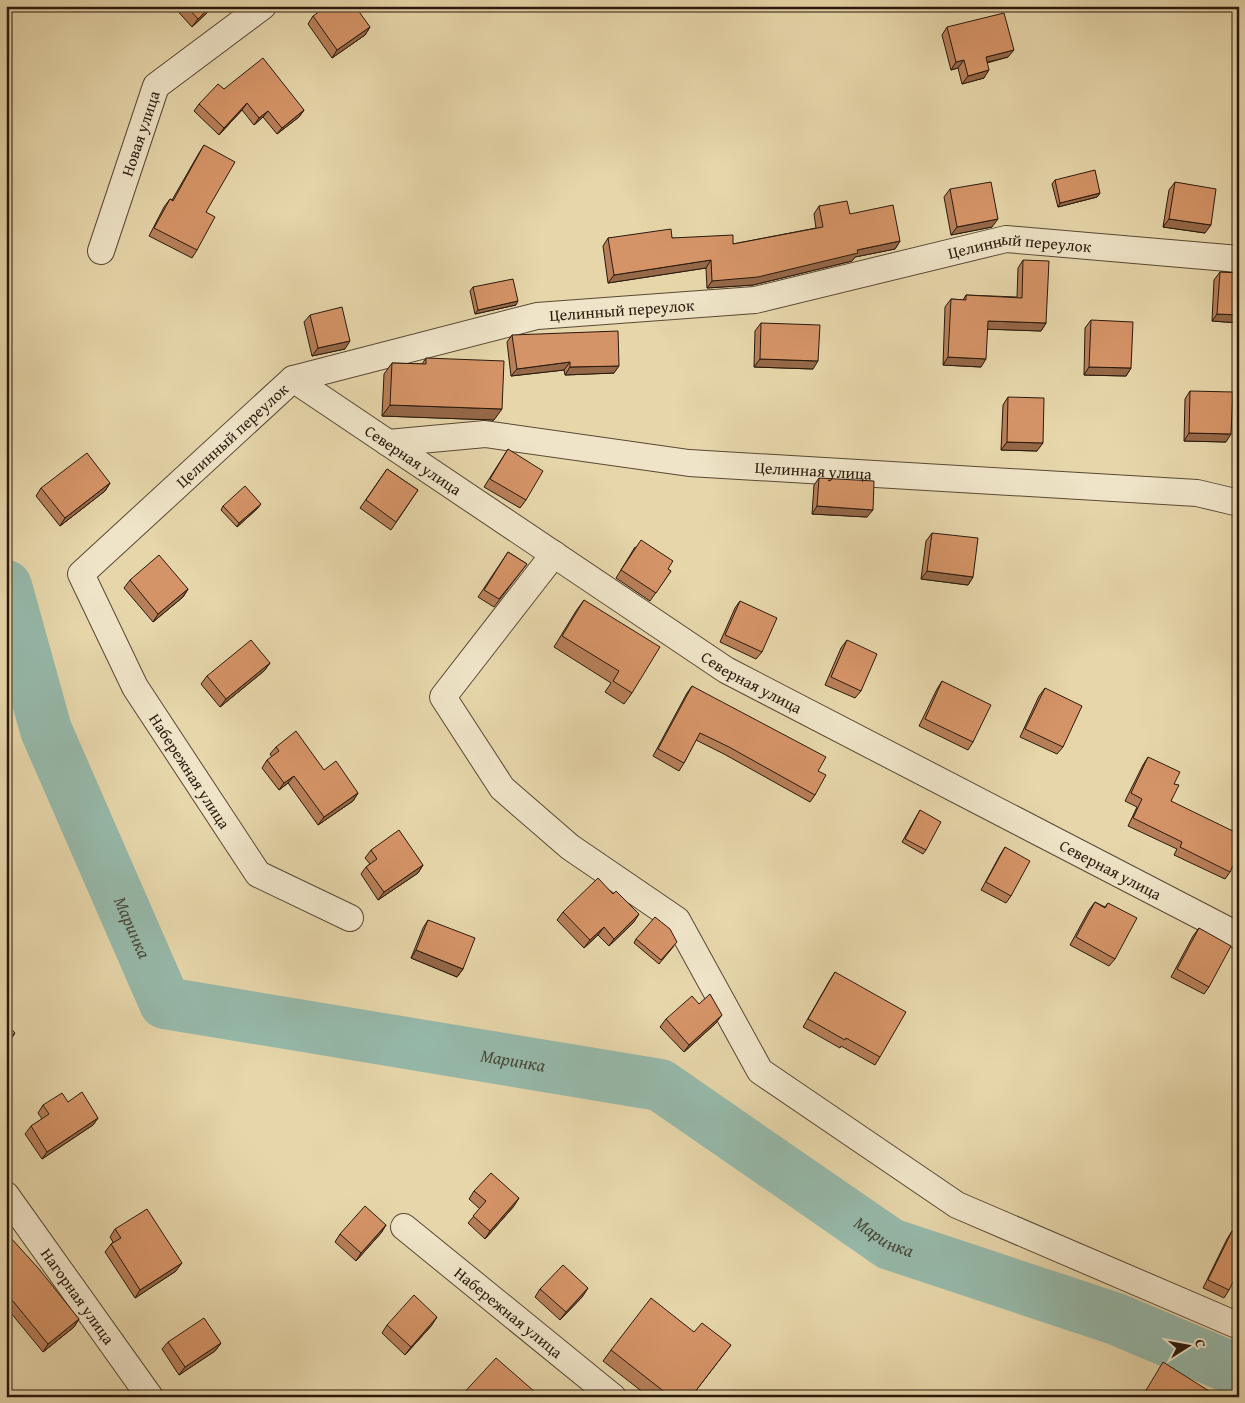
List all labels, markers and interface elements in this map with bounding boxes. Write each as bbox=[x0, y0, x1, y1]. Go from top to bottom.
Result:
street label: Новая улица bbox=[115, 87, 166, 179]
street label: Целинный переулок bbox=[945, 227, 1093, 265]
street label: Целинный переулок bbox=[548, 292, 696, 327]
street label: Целинный переулок bbox=[170, 377, 294, 493]
street label: Северная улица bbox=[360, 419, 467, 501]
street label: Целинная улица bbox=[754, 455, 873, 486]
street label: Северная улица bbox=[696, 645, 807, 720]
street label: Набережная улица bbox=[144, 708, 237, 834]
street label: Северная улица bbox=[1055, 833, 1166, 906]
water label: Маринка bbox=[107, 892, 158, 963]
water label: Маринка bbox=[479, 1041, 548, 1079]
water label: Маринка bbox=[849, 1209, 918, 1264]
street label: Нагорная улица bbox=[35, 1243, 121, 1349]
street label: Набережная улица bbox=[449, 1261, 568, 1364]
north arrow bbox=[1162, 1320, 1212, 1370]
text: С bbox=[1190, 1338, 1211, 1349]

